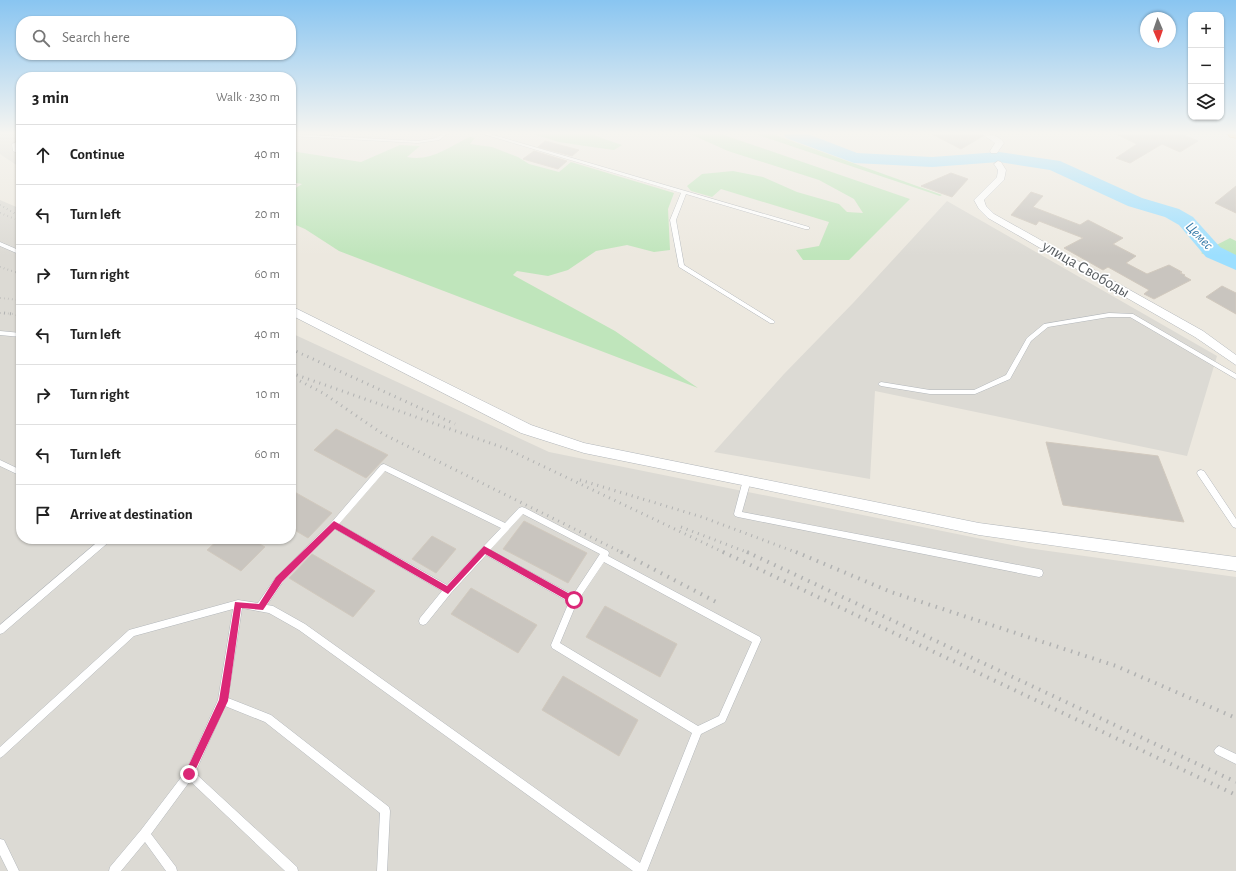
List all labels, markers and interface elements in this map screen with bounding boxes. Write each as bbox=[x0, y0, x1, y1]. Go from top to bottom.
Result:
north arrow bbox=[1140, 12, 1176, 48]
map controls bbox=[1188, 12, 1224, 120]
button: + bbox=[1188, 12, 1224, 48]
search box bbox=[16, 16, 296, 60]
icon: search bbox=[30, 27, 52, 49]
text: Search here bbox=[62, 30, 130, 45]
button: − bbox=[1188, 48, 1224, 84]
button: layers bbox=[1188, 84, 1224, 120]
text: 3 min bbox=[32, 89, 69, 106]
text: Walk · 230 m bbox=[216, 91, 280, 104]
icon: ahead bbox=[32, 144, 54, 166]
text: Continue bbox=[70, 147, 125, 162]
text: 40 m bbox=[254, 148, 280, 161]
icon: left bbox=[32, 204, 54, 226]
text: Turn left bbox=[70, 207, 121, 222]
text: 20 m bbox=[255, 208, 280, 221]
water label: Цемес bbox=[1183, 220, 1215, 253]
street label: улица Свободы bbox=[1038, 237, 1132, 301]
icon: right bbox=[32, 264, 54, 286]
text: Turn right bbox=[70, 267, 129, 282]
text: 60 m bbox=[254, 268, 280, 281]
icon: left bbox=[32, 324, 54, 346]
text: Turn left bbox=[70, 327, 121, 342]
text: 40 m bbox=[254, 328, 280, 341]
icon: right bbox=[32, 384, 54, 406]
text: Turn right bbox=[70, 387, 129, 402]
text: 10 m bbox=[256, 388, 280, 401]
icon: left bbox=[32, 444, 54, 466]
text: Turn left bbox=[70, 447, 121, 462]
text: 60 m bbox=[254, 448, 280, 461]
icon: arrive bbox=[32, 504, 54, 526]
text: Arrive at destination bbox=[70, 507, 193, 522]
route start bbox=[565, 591, 583, 609]
route end bbox=[180, 765, 198, 783]

